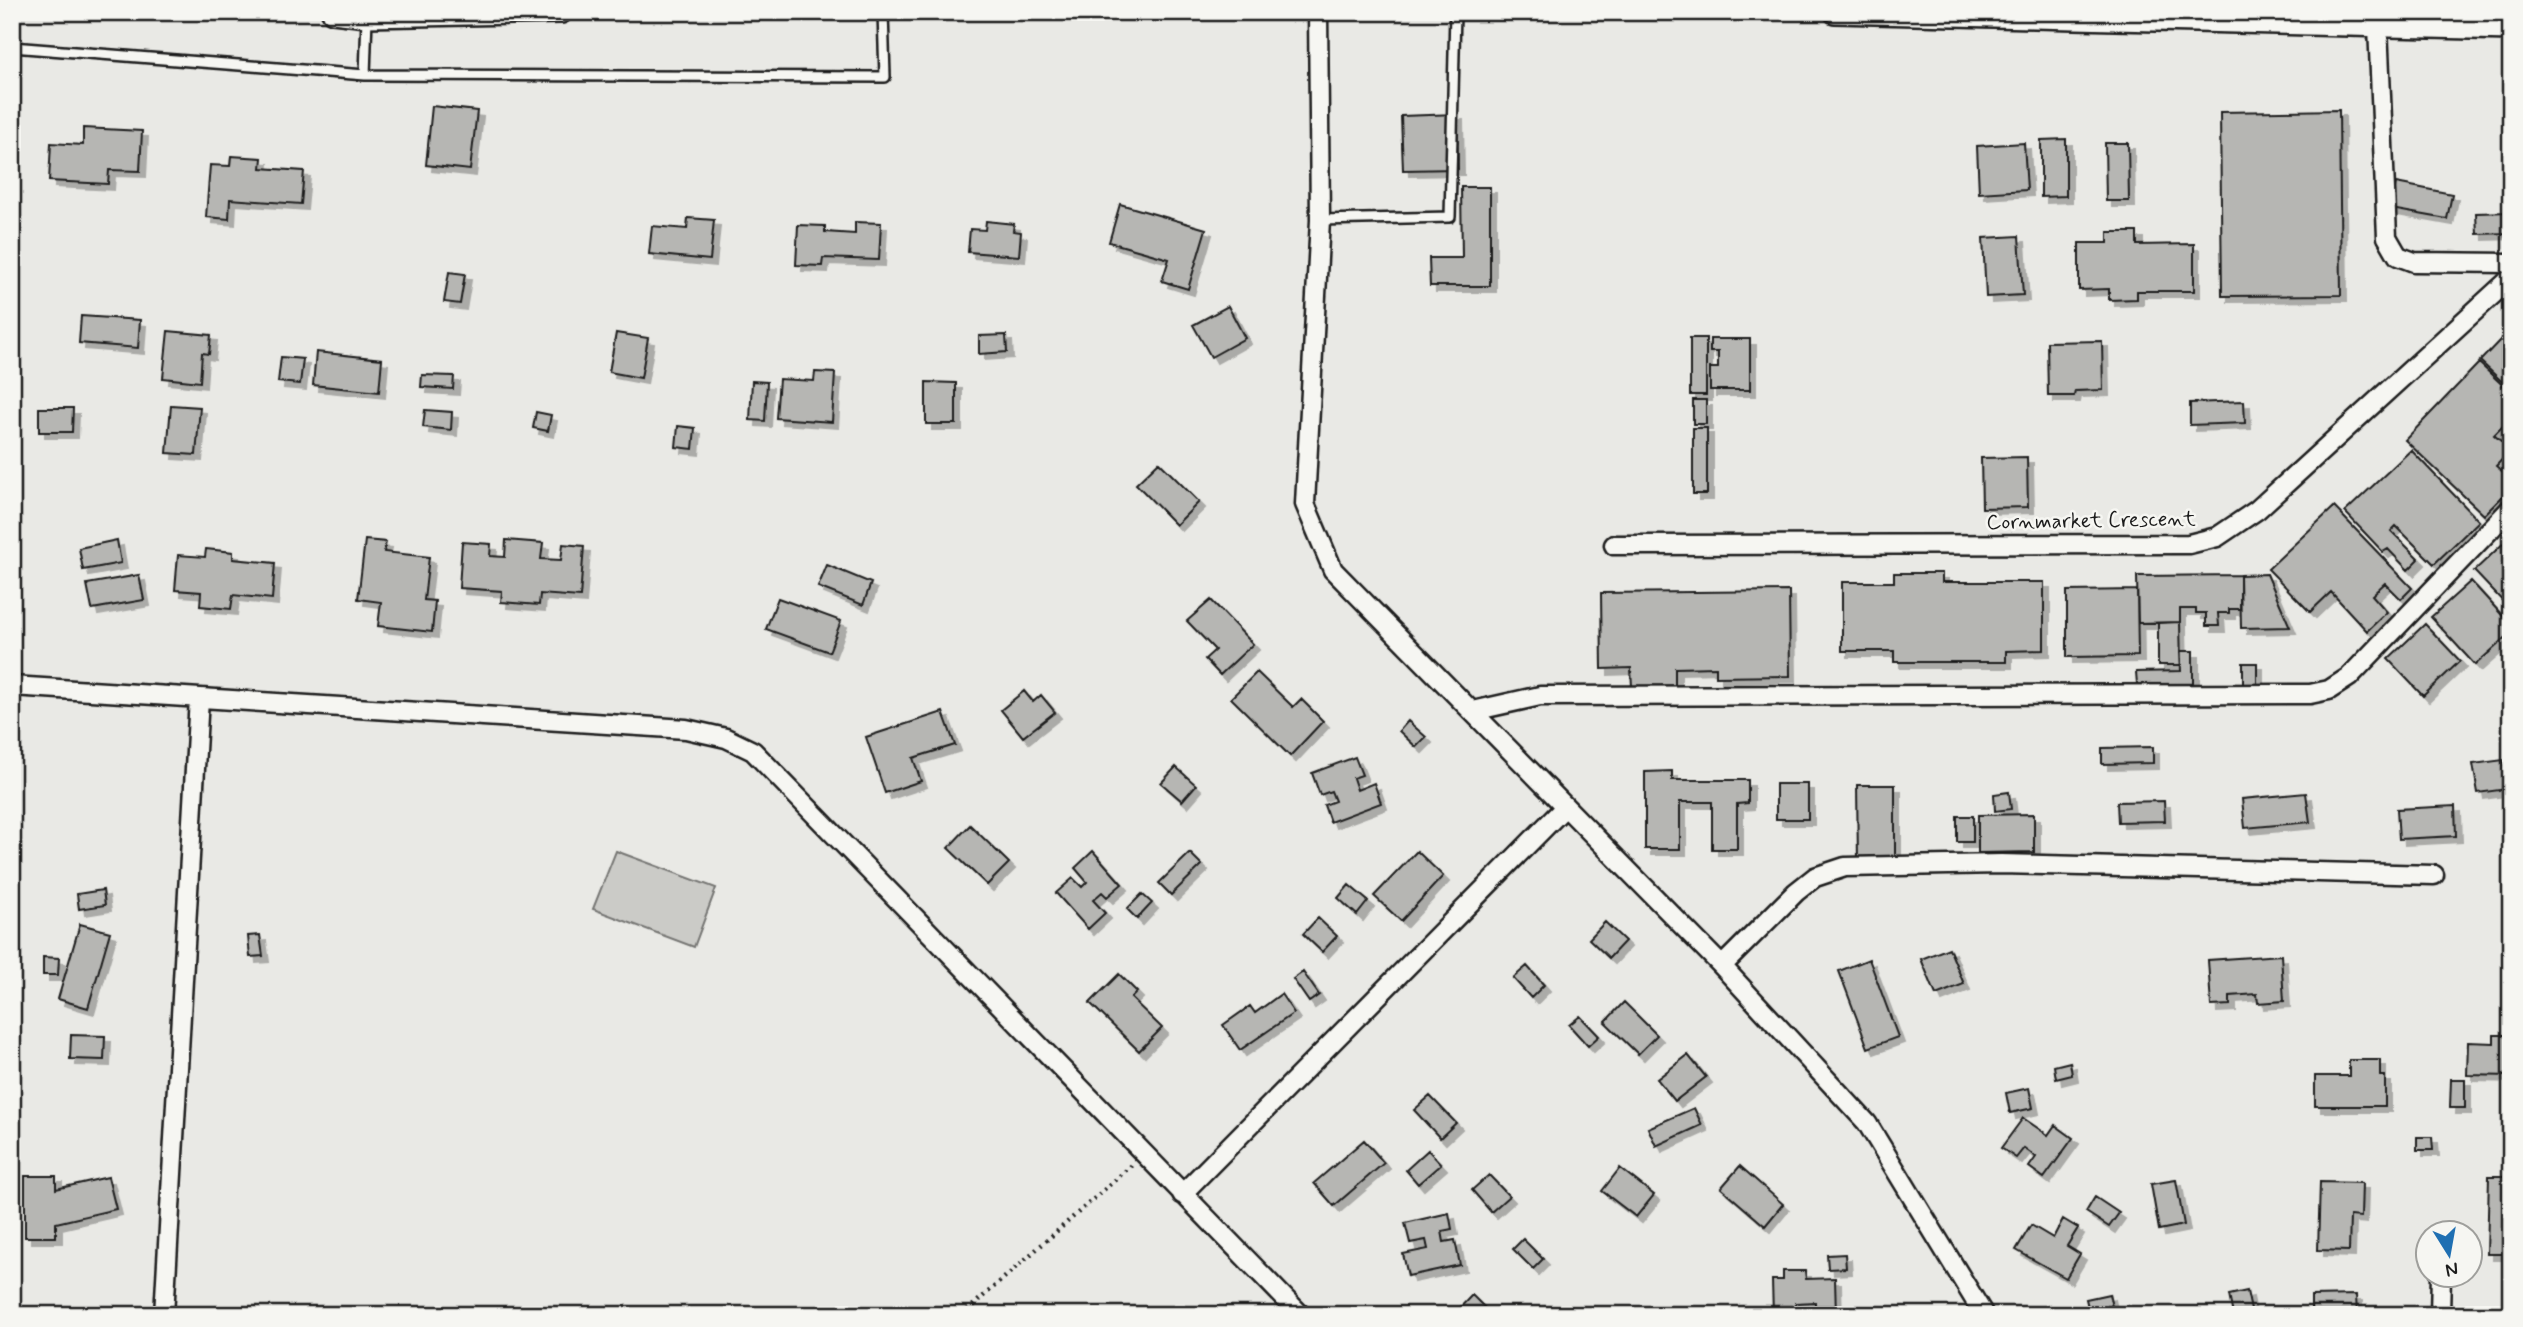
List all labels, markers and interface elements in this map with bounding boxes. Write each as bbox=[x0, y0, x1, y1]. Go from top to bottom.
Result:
street label: Cornmarket Crescent bbox=[1986, 505, 2197, 537]
north arrow bbox=[2414, 1218, 2484, 1288]
text: N bbox=[2443, 1256, 2461, 1283]

